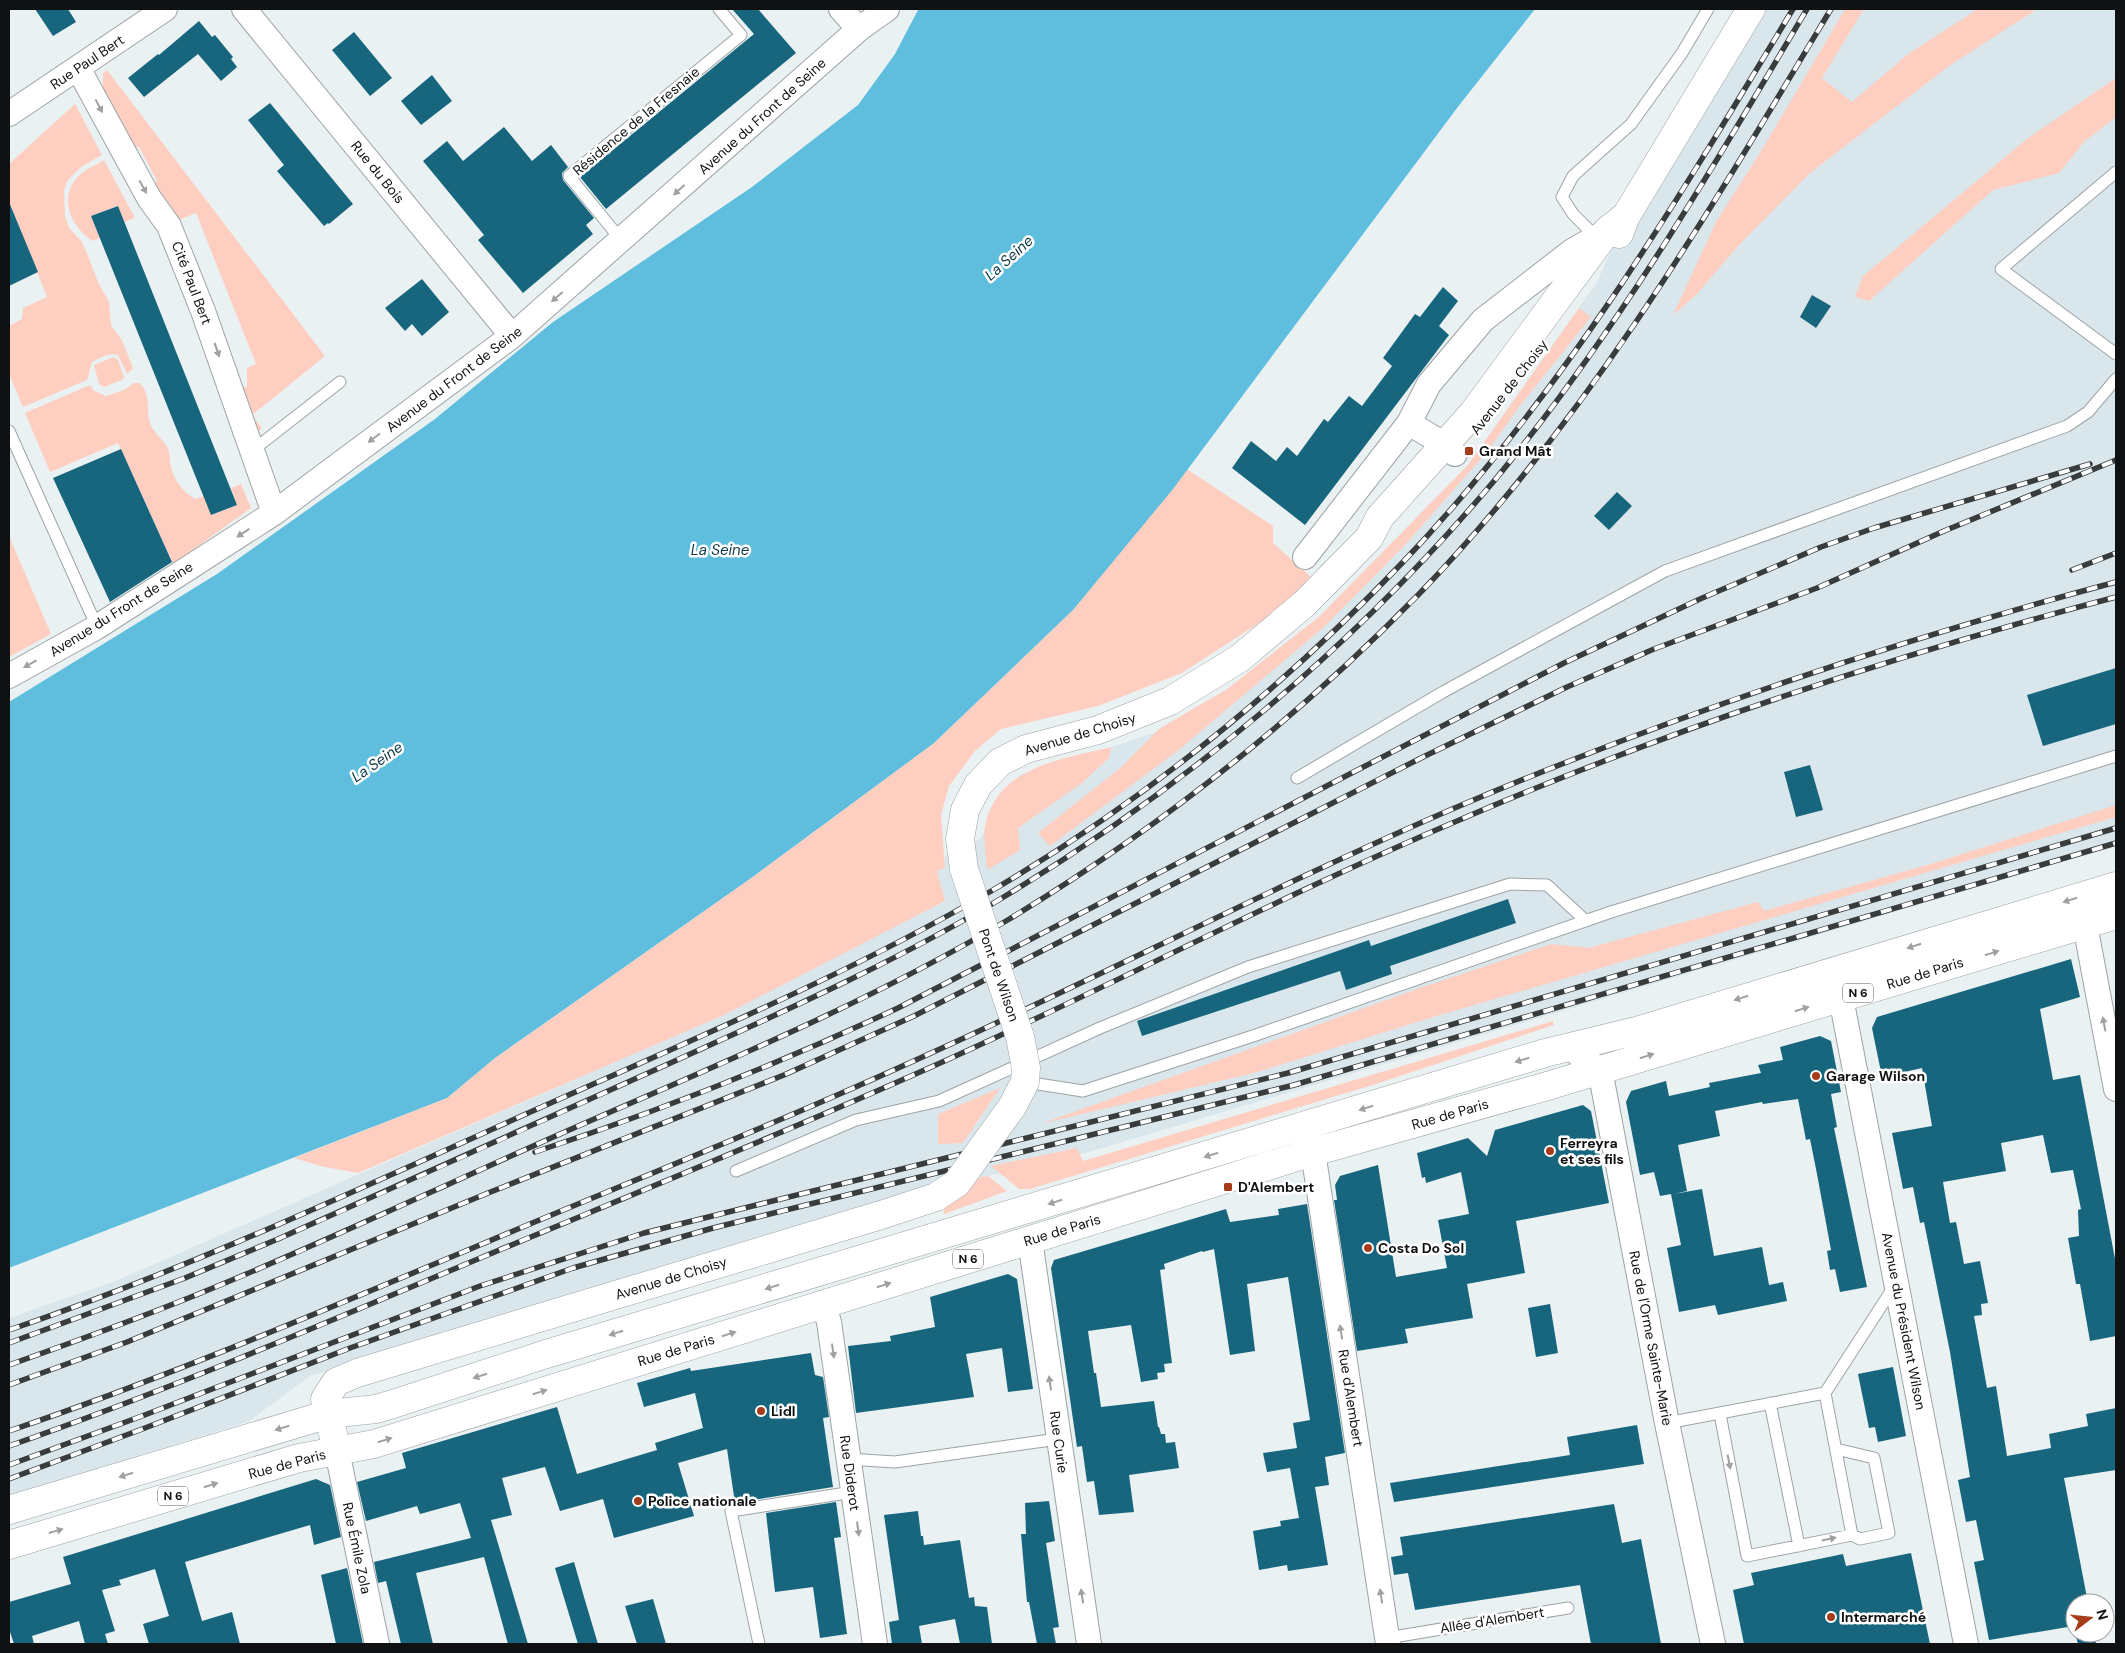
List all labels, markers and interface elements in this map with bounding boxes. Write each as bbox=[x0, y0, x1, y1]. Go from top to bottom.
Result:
street label: Rue Paul Bert bbox=[47, 31, 127, 93]
street label: Avenue du Front de Seine bbox=[694, 54, 830, 178]
street label: Résidence de la Fresnaie bbox=[569, 63, 703, 179]
one-way arrow bbox=[94, 100, 103, 113]
street label: Rue du Bois bbox=[347, 137, 409, 207]
one-way arrow bbox=[139, 180, 147, 194]
one-way arrow bbox=[673, 184, 686, 195]
water label: La Seine bbox=[981, 231, 1038, 285]
street label: Cité Paul Bert bbox=[168, 239, 216, 327]
one-way arrow bbox=[551, 291, 563, 302]
street label: Avenue du Front de Seine bbox=[382, 322, 526, 436]
street label: Avenue de Choisy bbox=[1466, 336, 1552, 438]
one-way arrow bbox=[214, 342, 221, 357]
one-way arrow bbox=[368, 433, 381, 444]
place label: Grand Mât bbox=[1479, 442, 1552, 460]
marker: Grand Mât bbox=[1463, 445, 1475, 457]
one-way arrow bbox=[236, 528, 249, 538]
water label: La Seine bbox=[691, 540, 750, 560]
street label: Avenue du Front de Seine bbox=[46, 557, 196, 661]
one-way arrow bbox=[22, 660, 37, 668]
street label: Avenue de Choisy bbox=[1022, 708, 1138, 760]
water label: La Seine bbox=[347, 737, 407, 787]
one-way arrow bbox=[2062, 897, 2077, 905]
street label: Pont de Wilson bbox=[975, 926, 1023, 1024]
one-way arrow bbox=[1906, 943, 1921, 951]
one-way arrow bbox=[1984, 948, 1999, 956]
street label: Rue de Paris bbox=[1884, 953, 1966, 993]
road number: N 6 bbox=[1843, 984, 1873, 1002]
one-way arrow bbox=[1734, 994, 1749, 1002]
one-way arrow bbox=[1795, 1005, 1810, 1013]
one-way arrow bbox=[2099, 1015, 2107, 1031]
one-way arrow bbox=[1640, 1052, 1655, 1060]
one-way arrow bbox=[1514, 1057, 1529, 1065]
place label: Garage Wilson bbox=[1826, 1067, 1925, 1085]
marker: Garage Wilson bbox=[1810, 1070, 1822, 1082]
street label: Rue de Paris bbox=[1409, 1094, 1491, 1134]
one-way arrow bbox=[1359, 1105, 1374, 1113]
place label: Ferreyra et ses fils bbox=[1560, 1134, 1624, 1168]
marker: Ferreyra et ses fils bbox=[1544, 1145, 1556, 1157]
one-way arrow bbox=[1203, 1152, 1218, 1160]
place label: D'Alembert bbox=[1238, 1178, 1314, 1196]
marker: D'Alembert bbox=[1222, 1181, 1234, 1193]
one-way arrow bbox=[1048, 1199, 1063, 1207]
street label: Rue de Paris bbox=[1021, 1210, 1103, 1250]
street label: Avenue du Président Wilson bbox=[1878, 1231, 1930, 1411]
place label: Costa Do Sol bbox=[1378, 1239, 1464, 1257]
marker: Costa Do Sol bbox=[1362, 1242, 1374, 1254]
street label: Rue de l'Orme Sainte-Marie bbox=[1625, 1249, 1677, 1427]
road number: N 6 bbox=[953, 1250, 983, 1268]
street label: Avenue de Choisy bbox=[613, 1252, 729, 1304]
one-way arrow bbox=[876, 1280, 891, 1288]
one-way arrow bbox=[764, 1283, 779, 1291]
one-way arrow bbox=[1336, 1323, 1344, 1339]
one-way arrow bbox=[721, 1329, 736, 1337]
one-way arrow bbox=[608, 1330, 623, 1338]
street label: Rue de Paris bbox=[635, 1330, 717, 1370]
one-way arrow bbox=[829, 1343, 837, 1359]
street label: Rue d'Alembert bbox=[1334, 1348, 1368, 1448]
one-way arrow bbox=[473, 1373, 488, 1380]
one-way arrow bbox=[1046, 1375, 1054, 1391]
one-way arrow bbox=[533, 1388, 548, 1396]
place label: Lidl bbox=[771, 1402, 796, 1420]
marker: Lidl bbox=[755, 1405, 767, 1417]
street label: Rue Curie bbox=[1046, 1410, 1072, 1474]
one-way arrow bbox=[274, 1425, 289, 1433]
street label: Rue Diderot bbox=[836, 1434, 864, 1512]
one-way arrow bbox=[377, 1436, 392, 1444]
street label: Rue de Paris bbox=[246, 1445, 328, 1483]
one-way arrow bbox=[1725, 1454, 1733, 1469]
one-way arrow bbox=[119, 1471, 134, 1479]
one-way arrow bbox=[204, 1480, 219, 1488]
road number: N 6 bbox=[158, 1486, 188, 1505]
place label: Police nationale bbox=[648, 1492, 757, 1510]
marker: Police nationale bbox=[632, 1495, 644, 1507]
street label: Rue Émile Zola bbox=[339, 1501, 375, 1595]
one-way arrow bbox=[855, 1521, 863, 1537]
one-way arrow bbox=[48, 1527, 63, 1535]
one-way arrow bbox=[1821, 1535, 1837, 1543]
one-way arrow bbox=[1078, 1588, 1086, 1604]
one-way arrow bbox=[1377, 1588, 1385, 1604]
north arrow bbox=[2065, 1593, 2115, 1643]
street label: Allée d'Alembert bbox=[1438, 1603, 1546, 1637]
text: N bbox=[2092, 1607, 2113, 1622]
place label: Intermarché bbox=[1841, 1608, 1926, 1626]
marker: Intermarché bbox=[1825, 1611, 1837, 1623]

